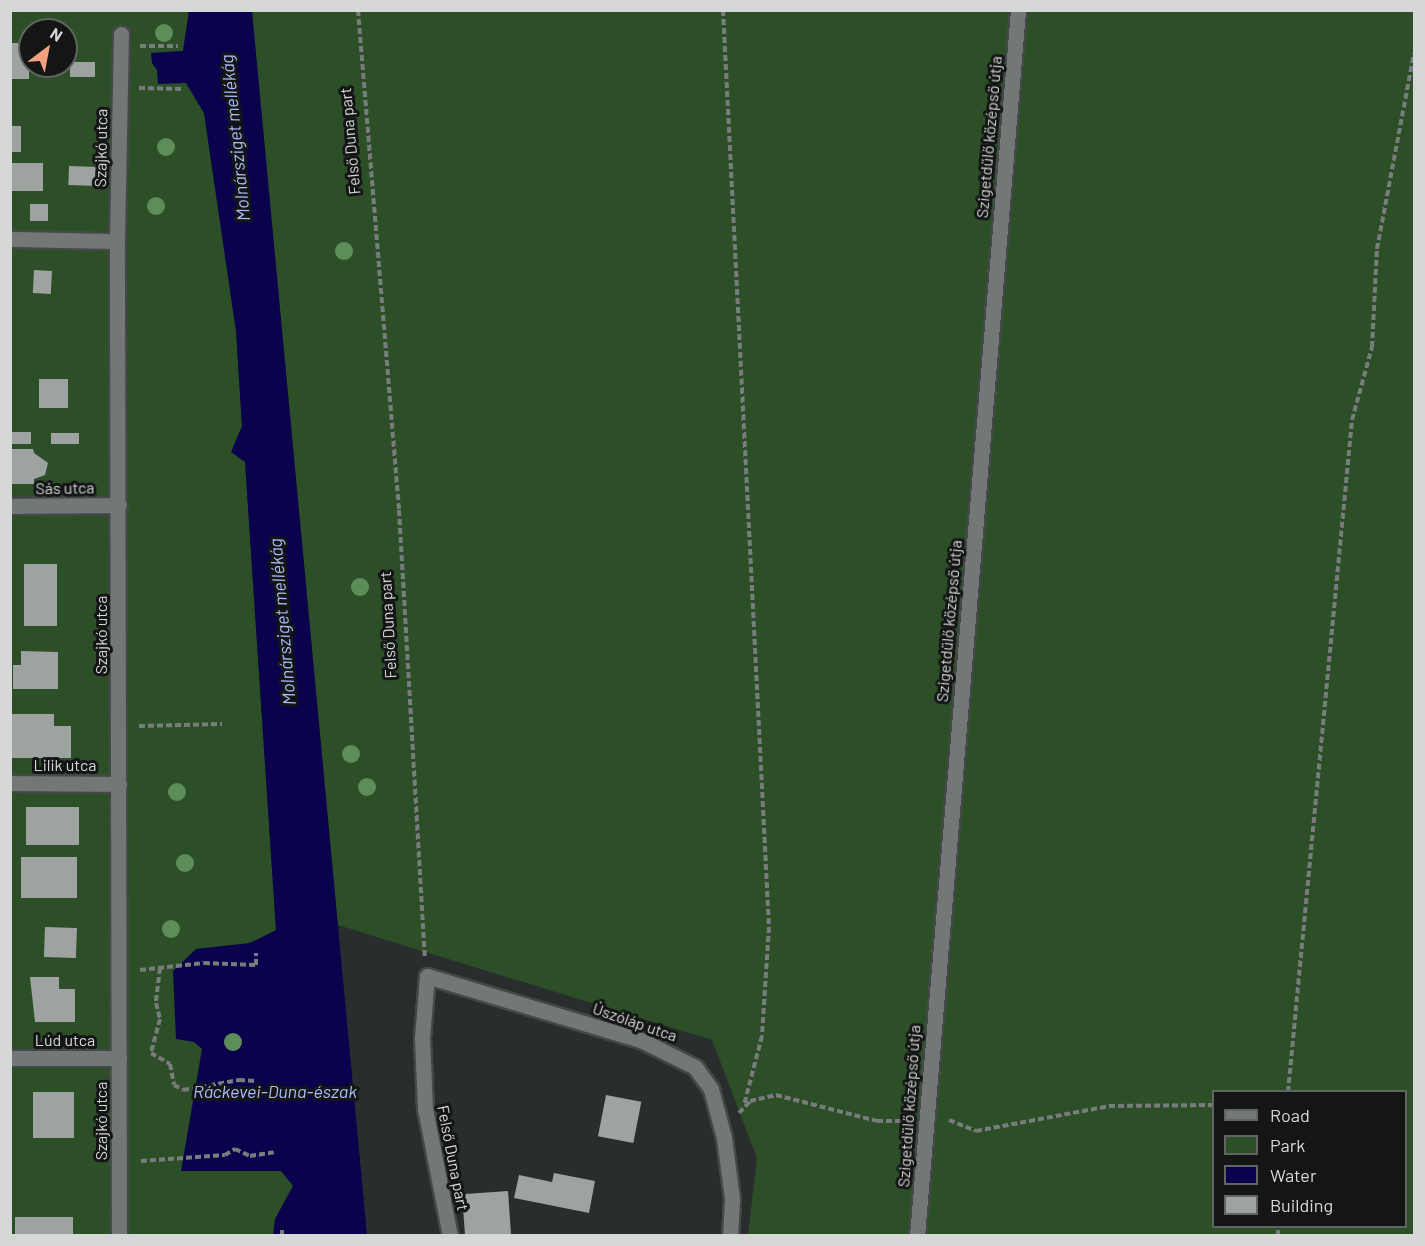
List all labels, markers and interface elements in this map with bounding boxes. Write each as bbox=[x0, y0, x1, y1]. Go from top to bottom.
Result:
north arrow bbox=[18, 18, 78, 78]
text: N bbox=[47, 23, 66, 45]
water label: Molnársziget mellékág bbox=[216, 54, 254, 222]
street label: Szigetdűlő középső útja bbox=[972, 55, 1006, 219]
street label: Felső Duna part bbox=[336, 87, 364, 195]
street label: Szajkó utca bbox=[91, 108, 111, 188]
street label: Sás utca bbox=[35, 478, 95, 498]
water label: Molnársziget mellékág bbox=[264, 538, 300, 706]
street label: Szigetdűlő középső útja bbox=[932, 539, 966, 703]
street label: Felső Duna part bbox=[376, 571, 400, 679]
street label: Szajkó utca bbox=[91, 596, 111, 674]
street label: Lilik utca bbox=[34, 755, 96, 775]
street label: Úszóláp utca bbox=[590, 999, 680, 1045]
street label: Szigetdűlő középső útja bbox=[894, 1024, 924, 1188]
street label: Lúd utca bbox=[35, 1030, 95, 1050]
water label: Ráckevei-Duna-észak bbox=[193, 1080, 357, 1102]
street label: Szajkó utca bbox=[91, 1082, 111, 1160]
legend bbox=[1212, 1090, 1407, 1228]
street label: Felső Duna part bbox=[433, 1104, 473, 1212]
text: Road bbox=[1270, 1104, 1310, 1126]
text: Park bbox=[1270, 1134, 1305, 1156]
text: Water bbox=[1270, 1164, 1317, 1186]
text: Building bbox=[1270, 1194, 1333, 1216]

